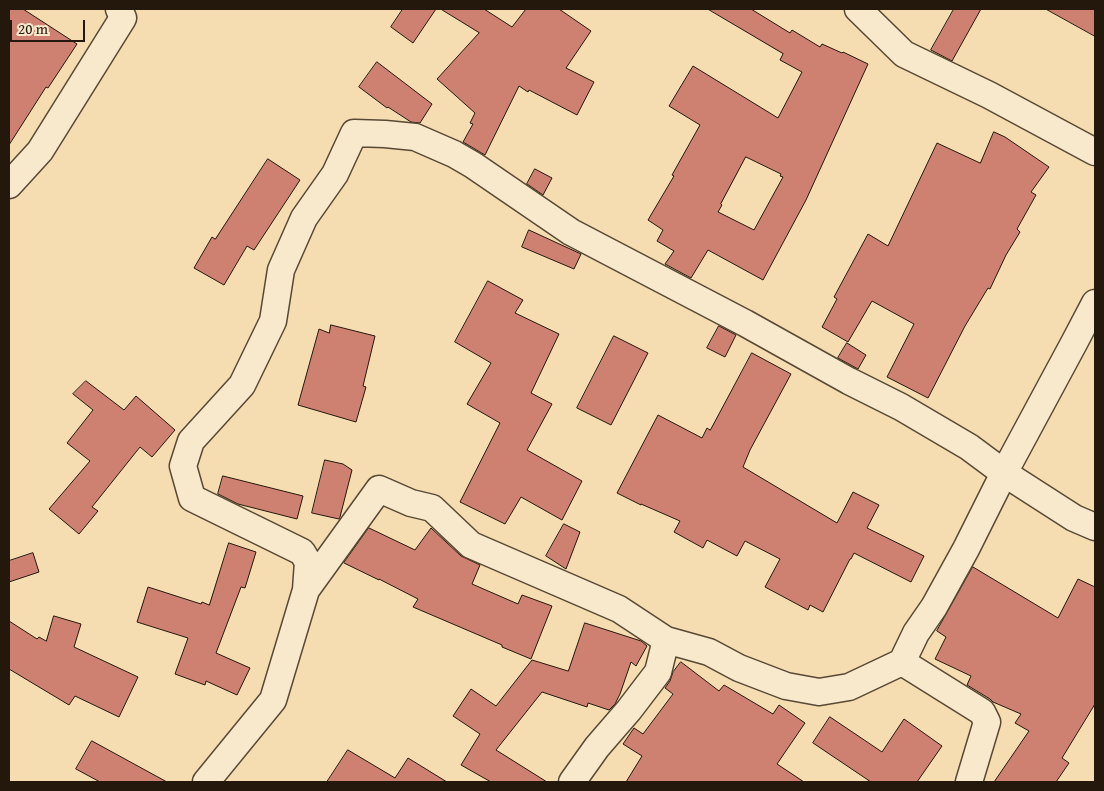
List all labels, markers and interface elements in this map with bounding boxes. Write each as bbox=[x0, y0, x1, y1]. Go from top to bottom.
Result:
scale bar bbox=[12, 10, 88, 42]
text: 20 m bbox=[18, 18, 48, 39]

